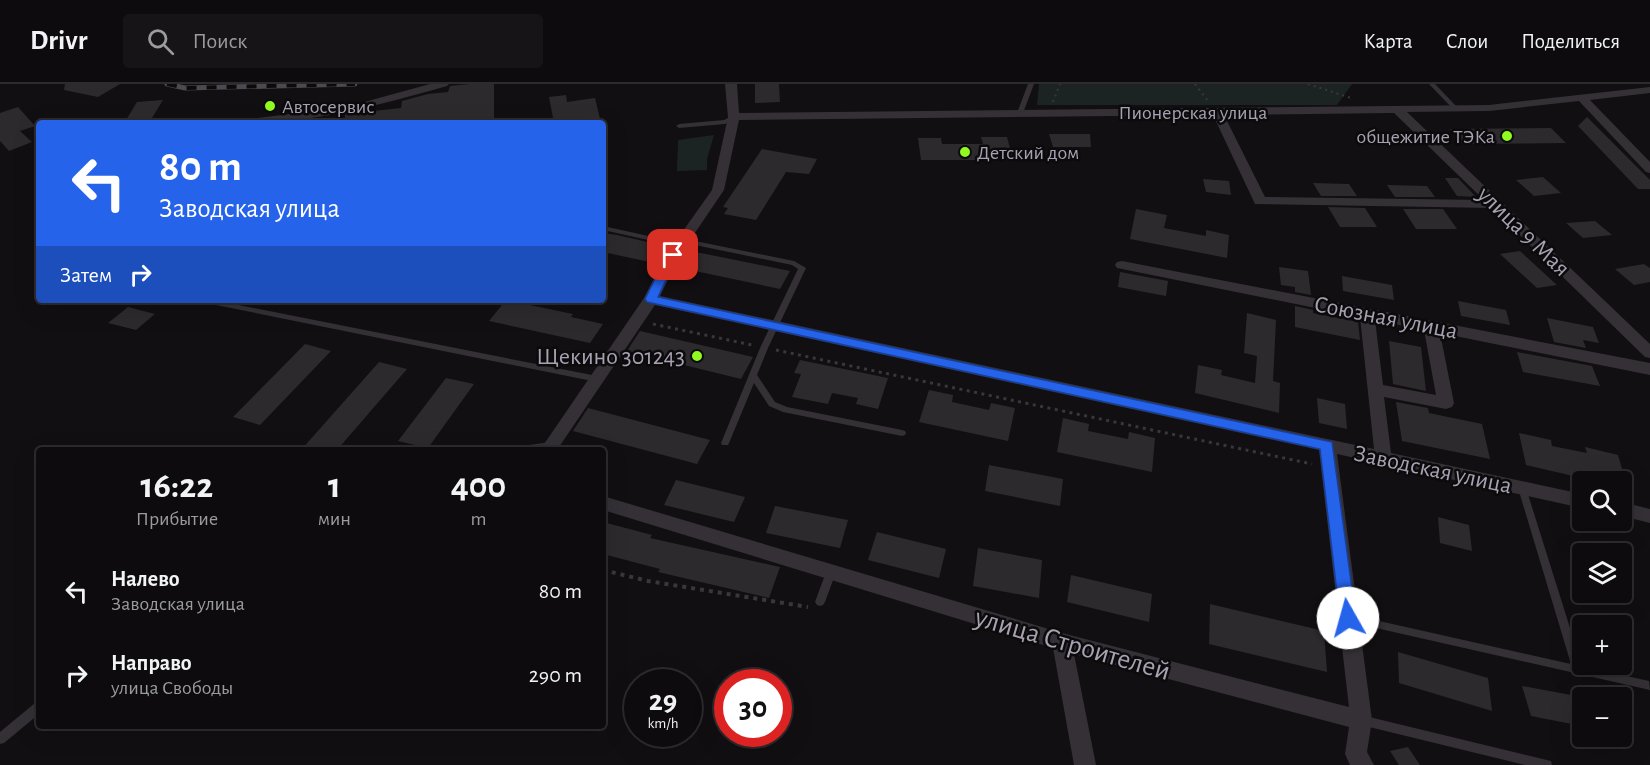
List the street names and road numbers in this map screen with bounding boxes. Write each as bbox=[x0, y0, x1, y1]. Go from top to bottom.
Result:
street label: Пионерская улица bbox=[1119, 103, 1267, 123]
street label: улица 9 Мая bbox=[1472, 182, 1574, 281]
street label: Союзная улица bbox=[1312, 292, 1460, 344]
street label: Заводская улица bbox=[1352, 442, 1514, 498]
street label: улица Строителей bbox=[971, 603, 1173, 686]

